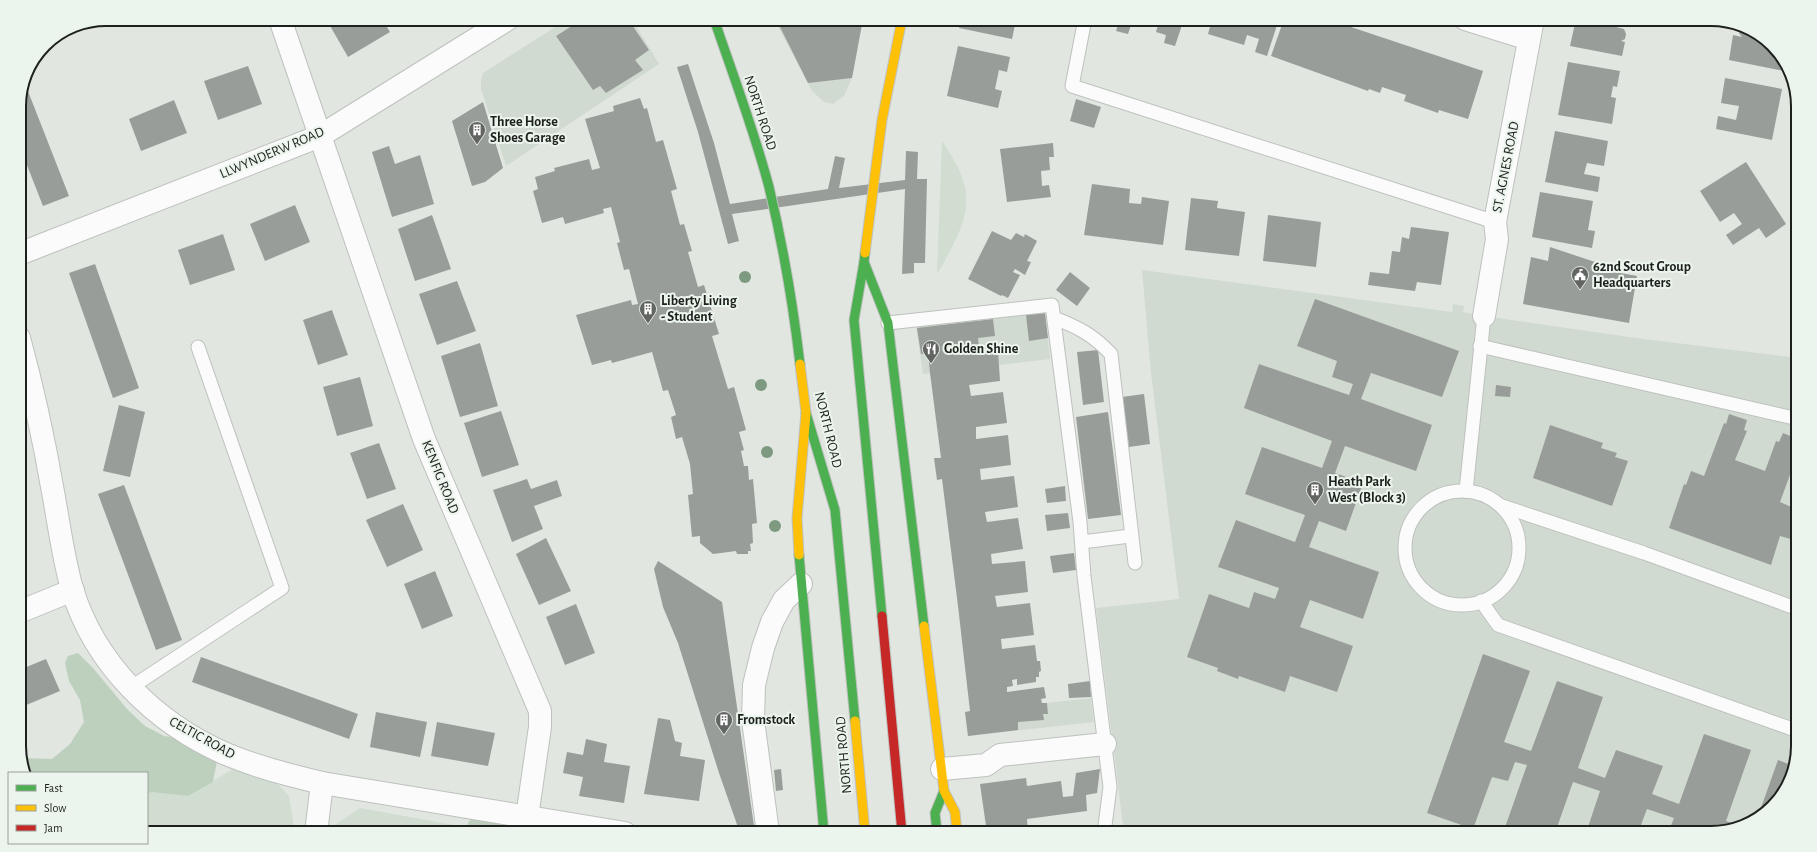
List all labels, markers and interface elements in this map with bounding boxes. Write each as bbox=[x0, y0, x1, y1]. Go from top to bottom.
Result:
street label: NORTH ROAD bbox=[741, 74, 779, 152]
place label: Three Horse Shoes Garage bbox=[490, 115, 566, 145]
building icon: Three Horse Shoes Garage bbox=[467, 120, 487, 145]
street label: ST. AGNES ROAD bbox=[1490, 120, 1522, 214]
street label: LLWYNDERW ROAD bbox=[218, 125, 326, 181]
place label: 62nd Scout Group Headquarters bbox=[1593, 260, 1691, 290]
public building icon: 62nd Scout Group Headquarters bbox=[1570, 265, 1590, 290]
place label: Liberty Living - Student bbox=[661, 294, 738, 324]
building icon: Liberty Living - Student bbox=[638, 299, 658, 324]
restaurant icon: Golden Shine bbox=[921, 339, 941, 364]
place label: Golden Shine bbox=[944, 342, 1019, 356]
street label: NORTH ROAD bbox=[812, 391, 844, 469]
street label: KENFIG ROAD bbox=[419, 438, 461, 516]
place label: Heath Park West (Block 3) bbox=[1328, 475, 1406, 505]
building icon: Heath Park West (Block 3) bbox=[1305, 480, 1325, 505]
building icon: Fromstock bbox=[714, 710, 734, 735]
place label: Fromstock bbox=[737, 713, 795, 727]
street label: CELTIC ROAD bbox=[167, 714, 237, 762]
street label: NORTH ROAD bbox=[834, 716, 854, 794]
legend bbox=[8, 772, 148, 844]
text: Fast bbox=[44, 782, 63, 794]
text: Slow bbox=[44, 802, 66, 814]
text: Jam bbox=[44, 822, 63, 834]

